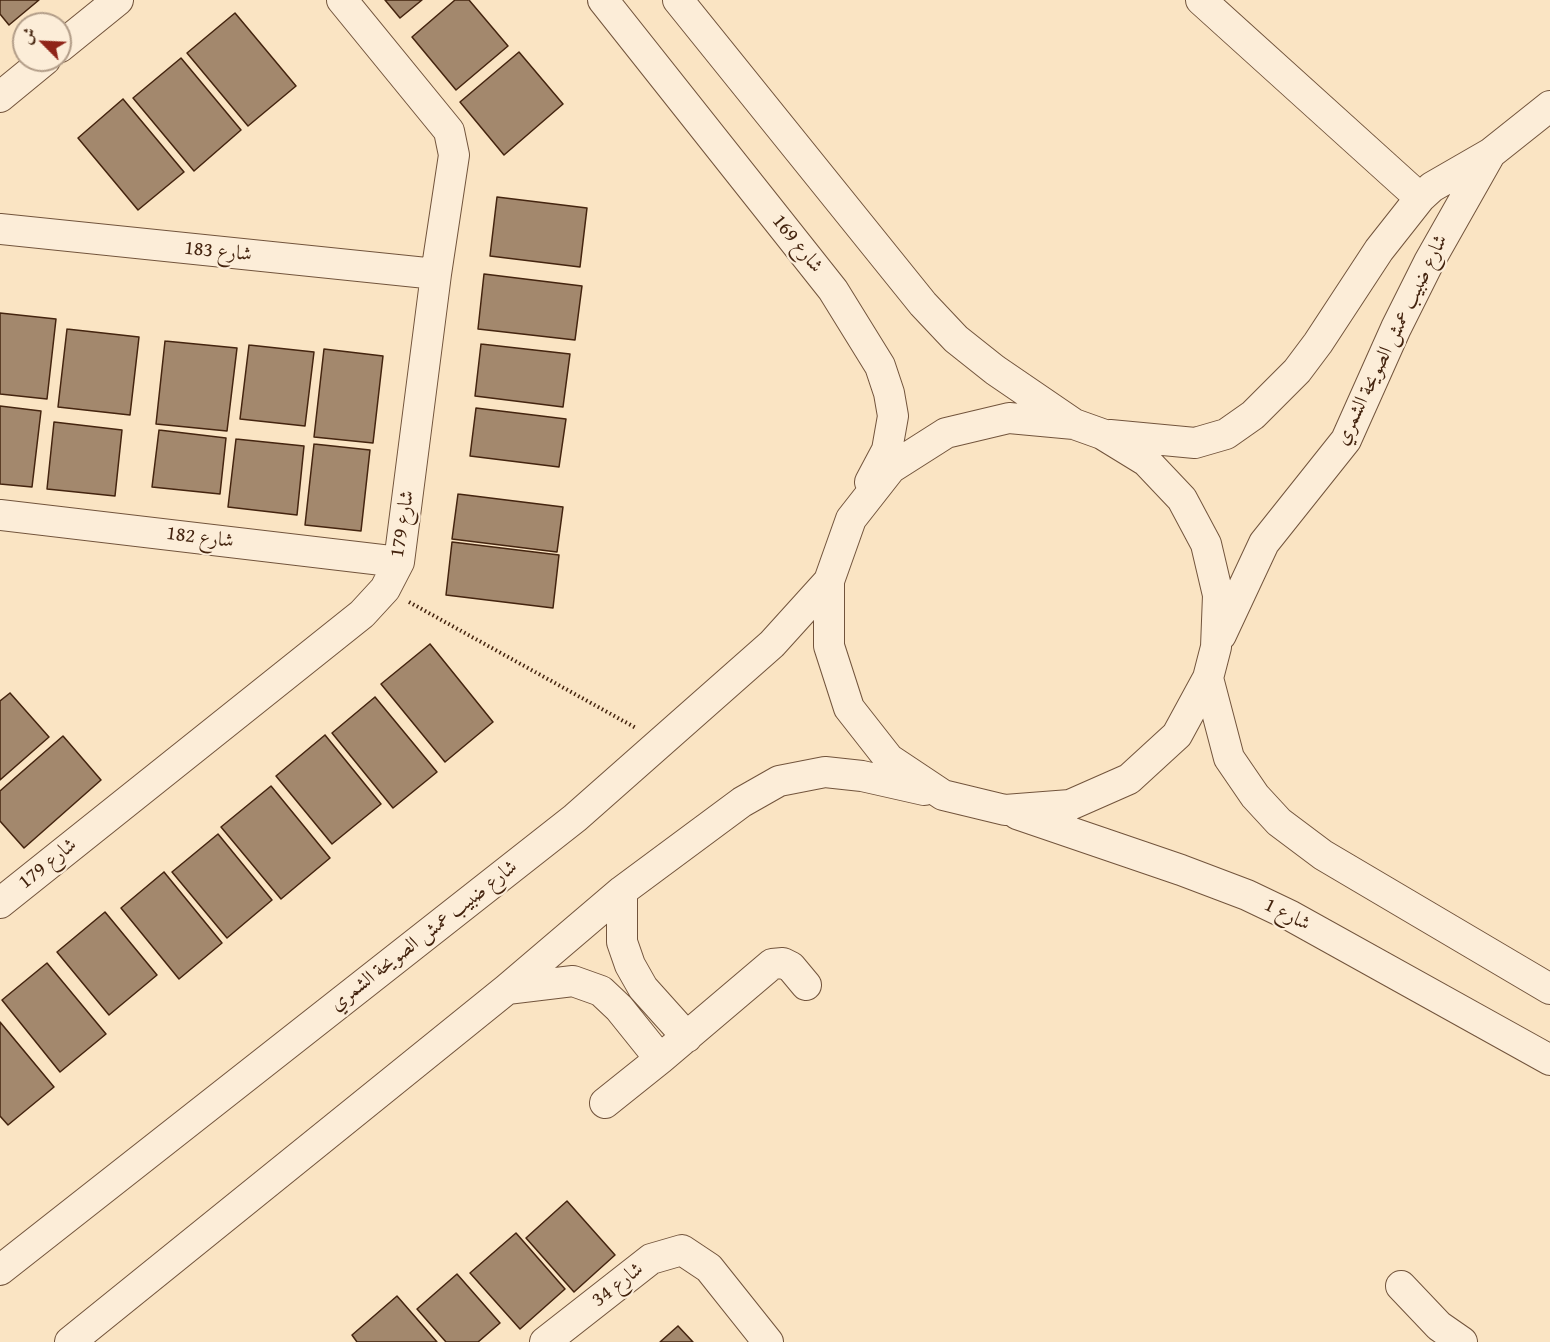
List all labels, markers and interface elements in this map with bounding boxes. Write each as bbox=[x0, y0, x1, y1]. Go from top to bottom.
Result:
north arrow bbox=[12, 12, 72, 72]
text: ش bbox=[13, 23, 42, 48]
street label: شارع 169 bbox=[766, 210, 828, 278]
street label: شارع ضبيب عمش الصويحة الشمري bbox=[1331, 231, 1453, 449]
street label: شارع 183 bbox=[183, 237, 253, 267]
street label: شارع 179 bbox=[386, 489, 420, 559]
street label: شارع 182 bbox=[165, 522, 235, 554]
street label: شارع 179 bbox=[14, 833, 82, 895]
street label: شارع ضبيب عمش الصويحة الشمري bbox=[325, 855, 523, 1017]
street label: شارع 1 bbox=[1260, 893, 1314, 937]
street label: شارع 34 bbox=[588, 1258, 648, 1312]

